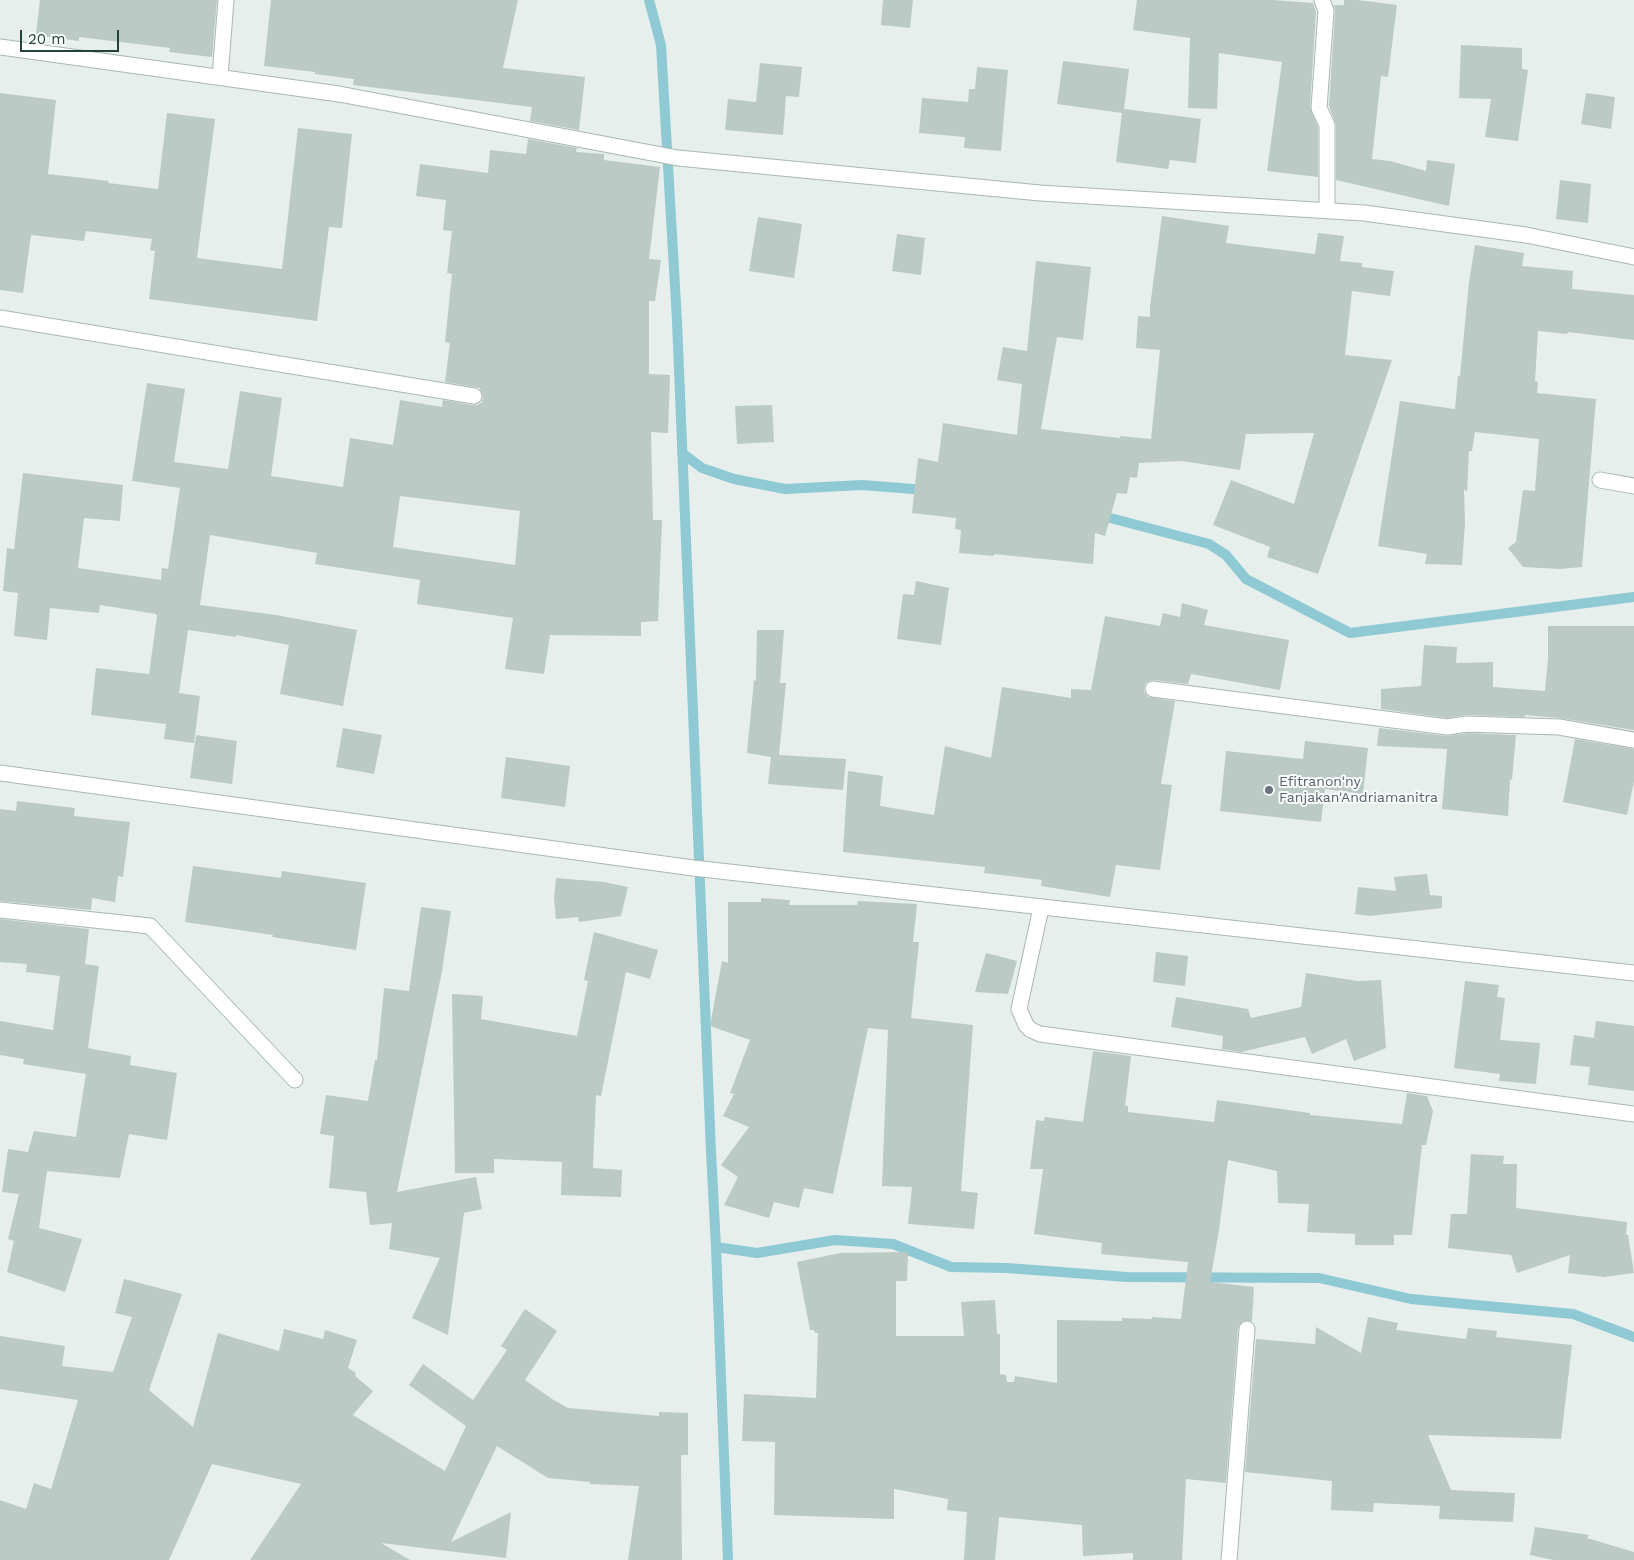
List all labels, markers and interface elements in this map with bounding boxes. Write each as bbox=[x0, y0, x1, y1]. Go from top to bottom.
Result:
scale bar bbox=[22, 20, 121, 52]
text: 20 m bbox=[28, 30, 66, 48]
place label: Efitranon'ny Fanjakan'Andriamanitra bbox=[1279, 774, 1438, 806]
marker: Efitranon'ny Fanjakan'Andriamanitra bbox=[1263, 784, 1275, 796]

